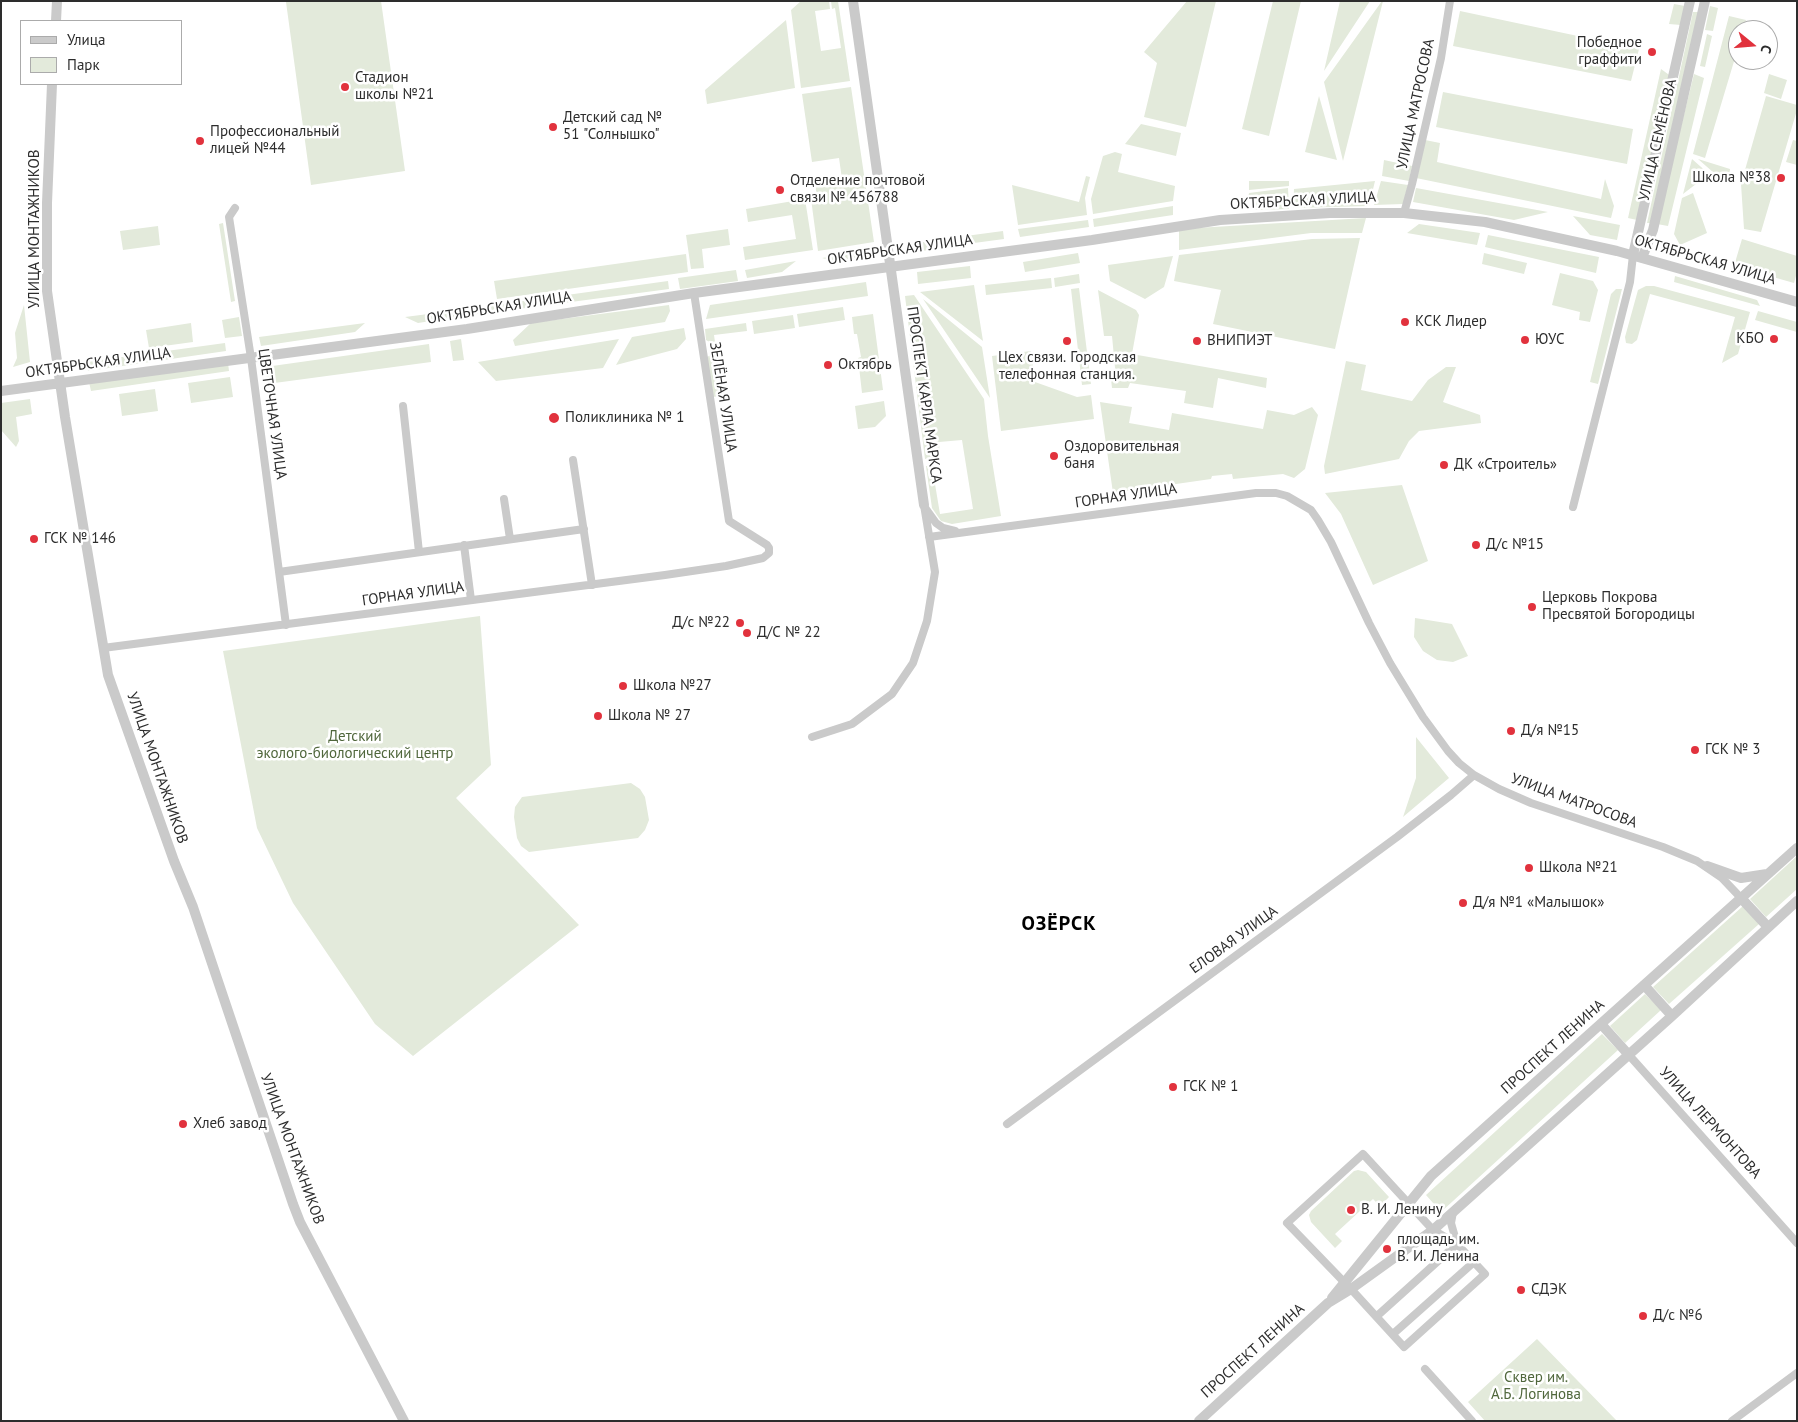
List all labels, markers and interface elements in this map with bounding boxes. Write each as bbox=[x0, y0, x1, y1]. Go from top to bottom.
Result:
legend bbox=[20, 20, 182, 85]
north arrow bbox=[1728, 20, 1778, 70]
text: Улица bbox=[67, 30, 105, 49]
place label: Победное граффити bbox=[1577, 34, 1642, 69]
street label: УЛИЦА МАТРОСОВА bbox=[1393, 37, 1439, 171]
text: С bbox=[1757, 43, 1776, 55]
marker: Победное граффити bbox=[1646, 46, 1658, 58]
text: Парк bbox=[67, 55, 100, 74]
place label: Стадион школы №21 bbox=[355, 69, 434, 104]
street label: УЛИЦА СЕМЁНОВА bbox=[1635, 77, 1681, 203]
marker: Стадион школы №21 bbox=[339, 81, 351, 93]
place label: Детский сад № 51 "Солнышко" bbox=[563, 109, 662, 144]
marker: Детский сад № 51 "Солнышко" bbox=[547, 121, 559, 133]
place label: Профессиональный лицей №44 bbox=[210, 123, 339, 158]
marker: Профессиональный лицей №44 bbox=[194, 135, 206, 147]
street label: УЛИЦА МОНТАЖНИКОВ bbox=[26, 149, 44, 309]
place label: Школа №38 bbox=[1692, 169, 1771, 187]
place label: Отделение почтовой связи № 456788 bbox=[790, 172, 925, 207]
marker: Школа №38 bbox=[1775, 172, 1787, 184]
marker: Отделение почтовой связи № 456788 bbox=[774, 184, 786, 196]
street label: ОКТЯБРЬСКАЯ УЛИЦА bbox=[1229, 188, 1377, 214]
street label: ОКТЯБРЬСКАЯ УЛИЦА bbox=[826, 231, 974, 269]
street label: ОКТЯБРЬСКАЯ УЛИЦА bbox=[1632, 231, 1778, 289]
street label: ОКТЯБРЬСКАЯ УЛИЦА bbox=[425, 288, 573, 328]
street label: ПРОСПЕКТ КАРЛА МАРКСА bbox=[903, 305, 945, 485]
place label: КСК Лидер bbox=[1415, 313, 1487, 331]
marker: КСК Лидер bbox=[1399, 316, 1411, 328]
place label: КБО bbox=[1736, 330, 1764, 348]
place label: ЮУС bbox=[1535, 331, 1564, 349]
place label: ВНИПИЭТ bbox=[1207, 332, 1272, 350]
marker: КБО bbox=[1768, 333, 1780, 345]
marker: ЮУС bbox=[1519, 334, 1531, 346]
marker: Цех связи. Городская телефонная станция. bbox=[1061, 335, 1073, 347]
marker: ВНИПИЭТ bbox=[1191, 335, 1203, 347]
street label: ЗЕЛЁНАЯ УЛИЦА bbox=[705, 341, 741, 453]
street label: ОКТЯБРЬСКАЯ УЛИЦА bbox=[24, 344, 172, 382]
street label: ЦВЕТОЧНАЯ УЛИЦА bbox=[254, 348, 290, 480]
place label: Цех связи. Городская телефонная станция. bbox=[998, 349, 1136, 384]
place label: Октябрь bbox=[838, 356, 892, 374]
marker: Октябрь bbox=[822, 359, 834, 371]
place label: Поликлиника № 1 bbox=[565, 409, 684, 427]
marker: Поликлиника № 1 bbox=[547, 411, 561, 425]
place label: Оздоровительная баня bbox=[1064, 438, 1179, 473]
marker: Оздоровительная баня bbox=[1048, 450, 1060, 462]
place label: ДК «Строитель» bbox=[1454, 456, 1557, 474]
marker: ДК «Строитель» bbox=[1438, 459, 1450, 471]
street label: ГОРНАЯ УЛИЦА bbox=[1074, 480, 1178, 512]
place label: ГСК № 146 bbox=[44, 530, 116, 548]
marker: ГСК № 146 bbox=[28, 533, 40, 545]
place label: Д/с №15 bbox=[1486, 536, 1544, 554]
marker: Д/с №15 bbox=[1470, 539, 1482, 551]
street label: ГОРНАЯ УЛИЦА bbox=[361, 578, 465, 610]
place label: Церковь Покрова Пресвятой Богородицы bbox=[1542, 589, 1695, 624]
marker: Церковь Покрова Пресвятой Богородицы bbox=[1526, 601, 1538, 613]
place label: Д/с №22 bbox=[672, 614, 730, 632]
marker: Д/с №22 bbox=[734, 617, 746, 629]
place label: Д/С № 22 bbox=[757, 624, 821, 642]
marker: Д/С № 22 bbox=[741, 627, 753, 639]
place label: Школа №27 bbox=[633, 677, 712, 695]
marker: Школа №27 bbox=[617, 680, 629, 692]
street label: УЛИЦА МОНТАЖНИКОВ bbox=[123, 690, 191, 846]
place label: Школа № 27 bbox=[608, 707, 691, 725]
marker: Школа № 27 bbox=[592, 710, 604, 722]
place label: Д/я №15 bbox=[1521, 722, 1579, 740]
marker: Д/я №15 bbox=[1505, 725, 1517, 737]
park label: Детский эколого-биологический центр bbox=[257, 728, 453, 763]
place label: ГСК № 3 bbox=[1705, 741, 1761, 759]
marker: ГСК № 3 bbox=[1689, 744, 1701, 756]
street label: УЛИЦА МАТРОСОВА bbox=[1509, 770, 1639, 832]
place label: Школа №21 bbox=[1539, 859, 1618, 877]
marker: Школа №21 bbox=[1523, 862, 1535, 874]
place label: Д/я №1 «Малышок» bbox=[1473, 894, 1604, 912]
marker: Д/я №1 «Малышок» bbox=[1457, 897, 1469, 909]
street label: ЕЛОВАЯ УЛИЦА bbox=[1187, 902, 1281, 978]
district label: ОЗЁРСК bbox=[1021, 912, 1097, 936]
street label: ПРОСПЕКТ ЛЕНИНА bbox=[1498, 996, 1608, 1098]
street label: УЛИЦА ЛЕРМОНТОВА bbox=[1655, 1064, 1765, 1182]
street label: УЛИЦА МОНТАЖНИКОВ bbox=[256, 1071, 328, 1227]
place label: ГСК № 1 bbox=[1183, 1078, 1239, 1096]
marker: ГСК № 1 bbox=[1167, 1081, 1179, 1093]
place label: Хлеб завод bbox=[193, 1115, 267, 1133]
marker: Хлеб завод bbox=[177, 1118, 189, 1130]
place label: В. И. Ленину bbox=[1361, 1201, 1443, 1219]
marker: В. И. Ленину bbox=[1345, 1204, 1357, 1216]
place label: площадь им. В. И. Ленина bbox=[1397, 1231, 1479, 1266]
marker: площадь им. В. И. Ленина bbox=[1381, 1243, 1393, 1255]
place label: СДЭК bbox=[1531, 1281, 1567, 1299]
marker: СДЭК bbox=[1515, 1284, 1527, 1296]
street label: ПРОСПЕКТ ЛЕНИНА bbox=[1198, 1300, 1308, 1402]
place label: Д/с №6 bbox=[1653, 1307, 1703, 1325]
marker: Д/с №6 bbox=[1637, 1310, 1649, 1322]
park label: Сквер им. А.Б. Логинова bbox=[1491, 1369, 1581, 1404]

